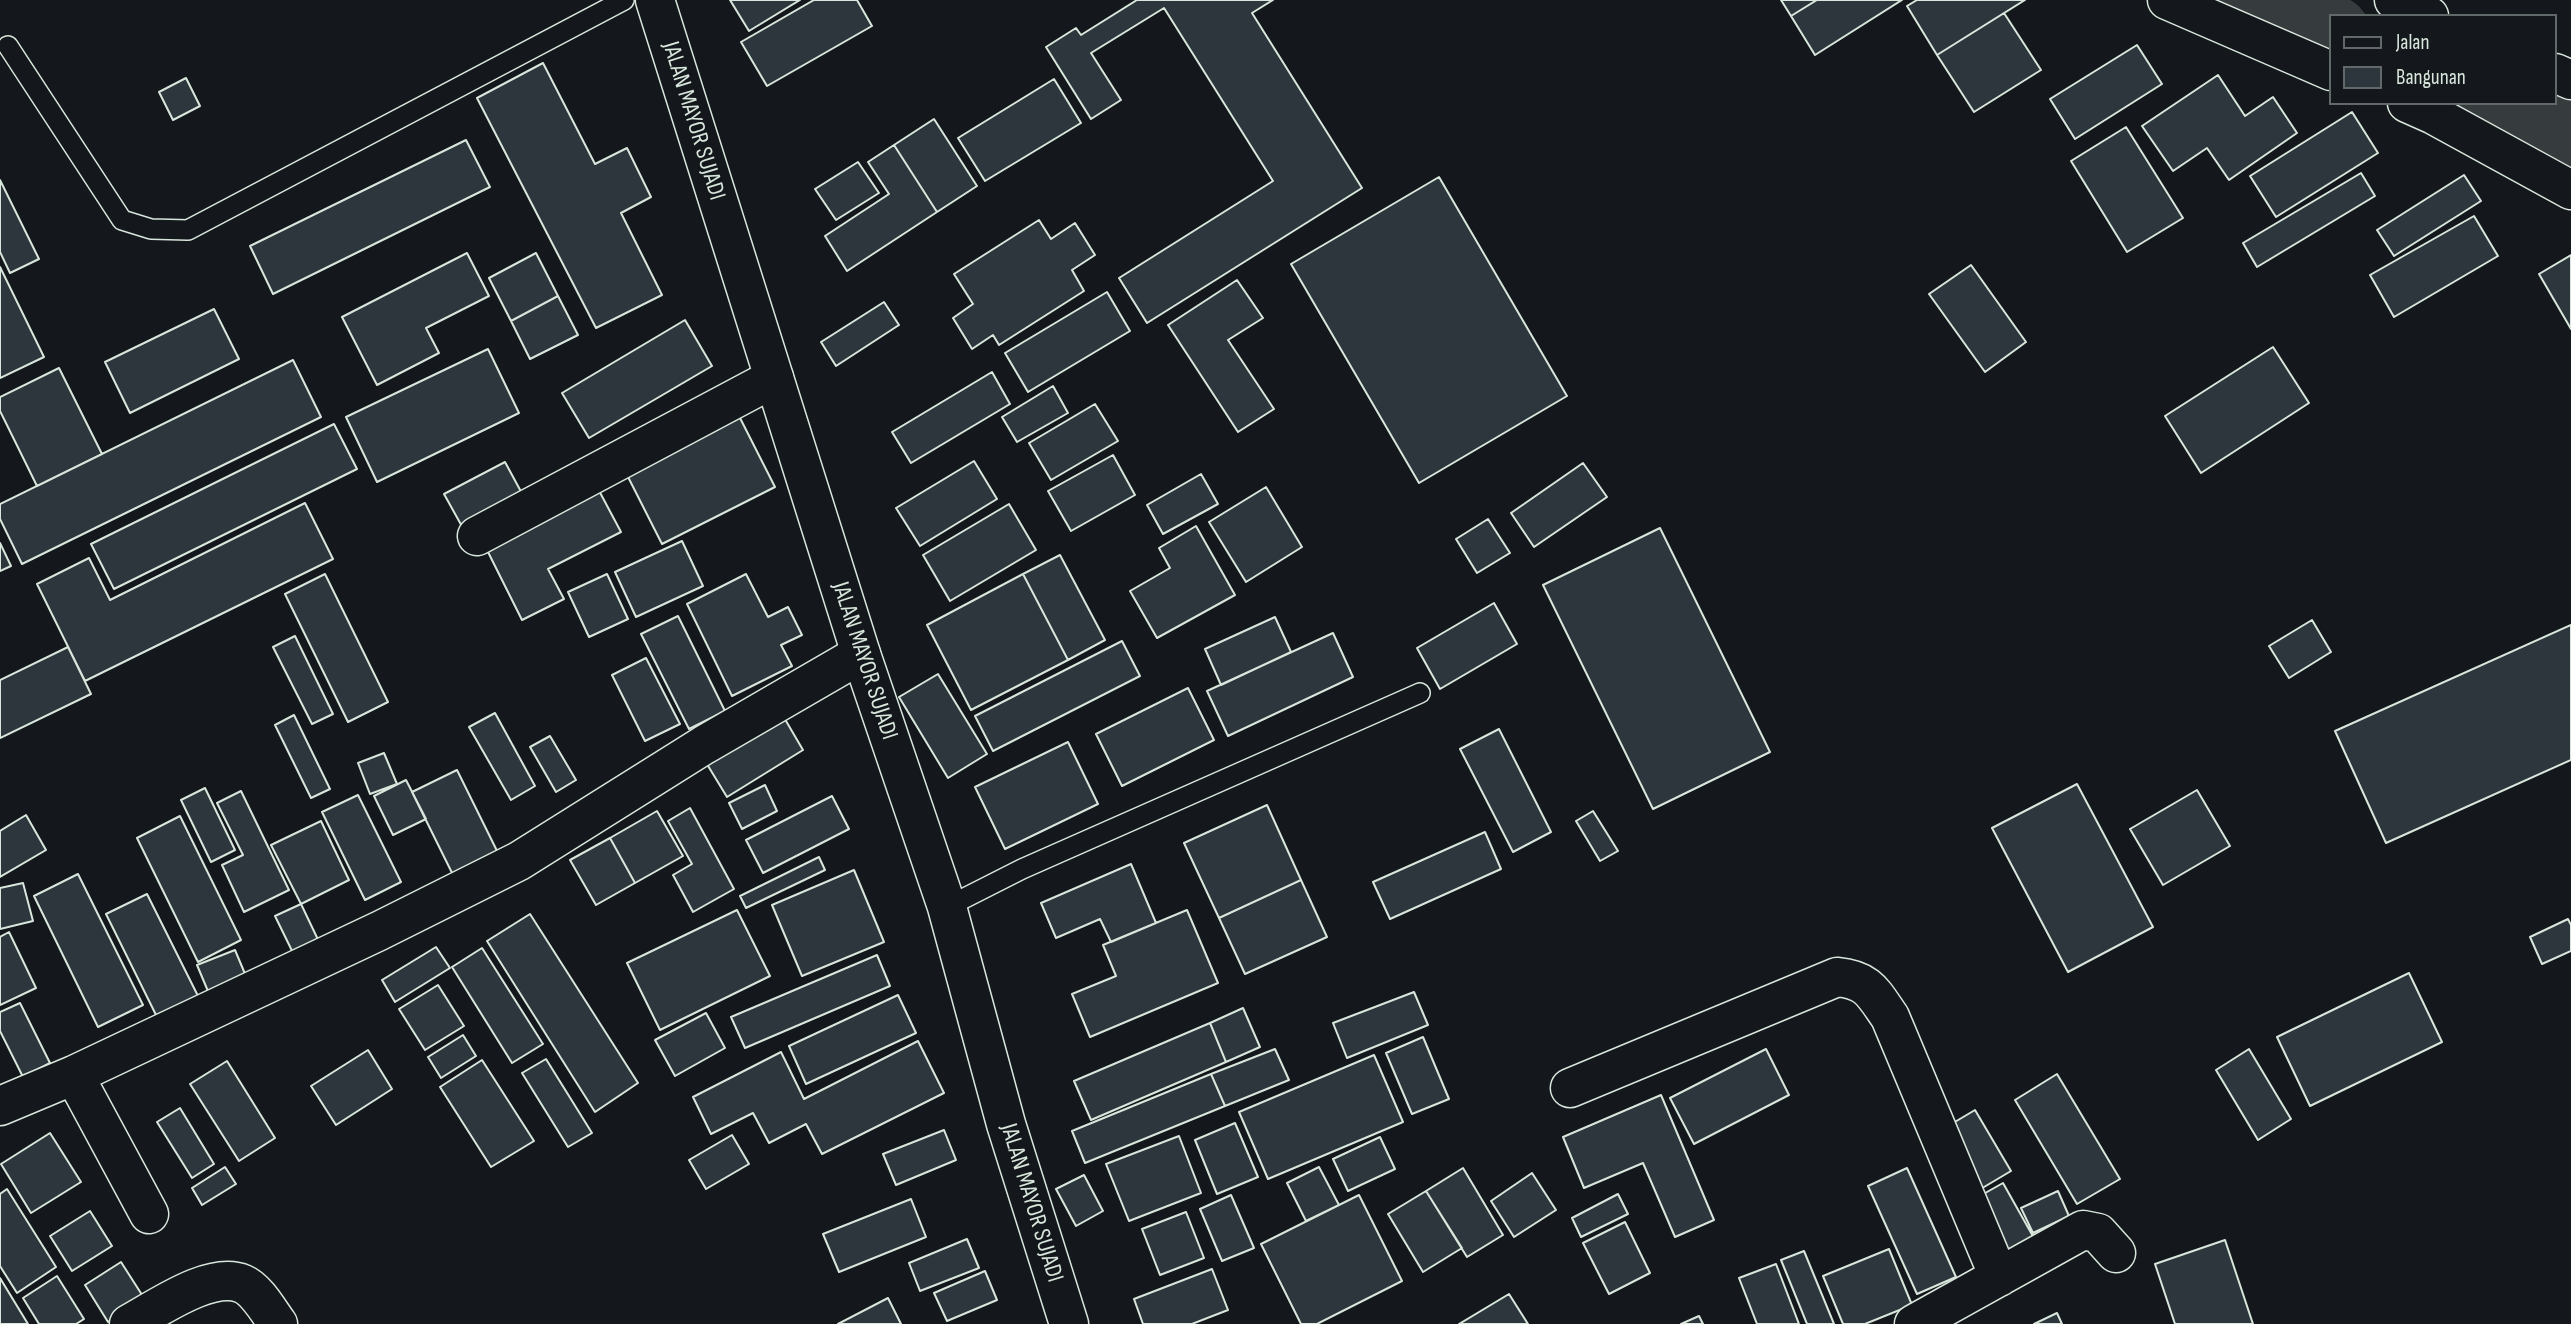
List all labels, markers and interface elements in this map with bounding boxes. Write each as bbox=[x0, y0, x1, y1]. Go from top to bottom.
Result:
legend bbox=[2330, 14, 2557, 105]
text: Jalan bbox=[2396, 30, 2429, 55]
street label: JALAN MAYOR SUJADI bbox=[655, 38, 731, 204]
text: Bangunan bbox=[2396, 65, 2466, 90]
street label: JALAN MAYOR SUJADI bbox=[825, 578, 903, 744]
street label: JALAN MAYOR SUJADI bbox=[993, 1120, 1069, 1286]

